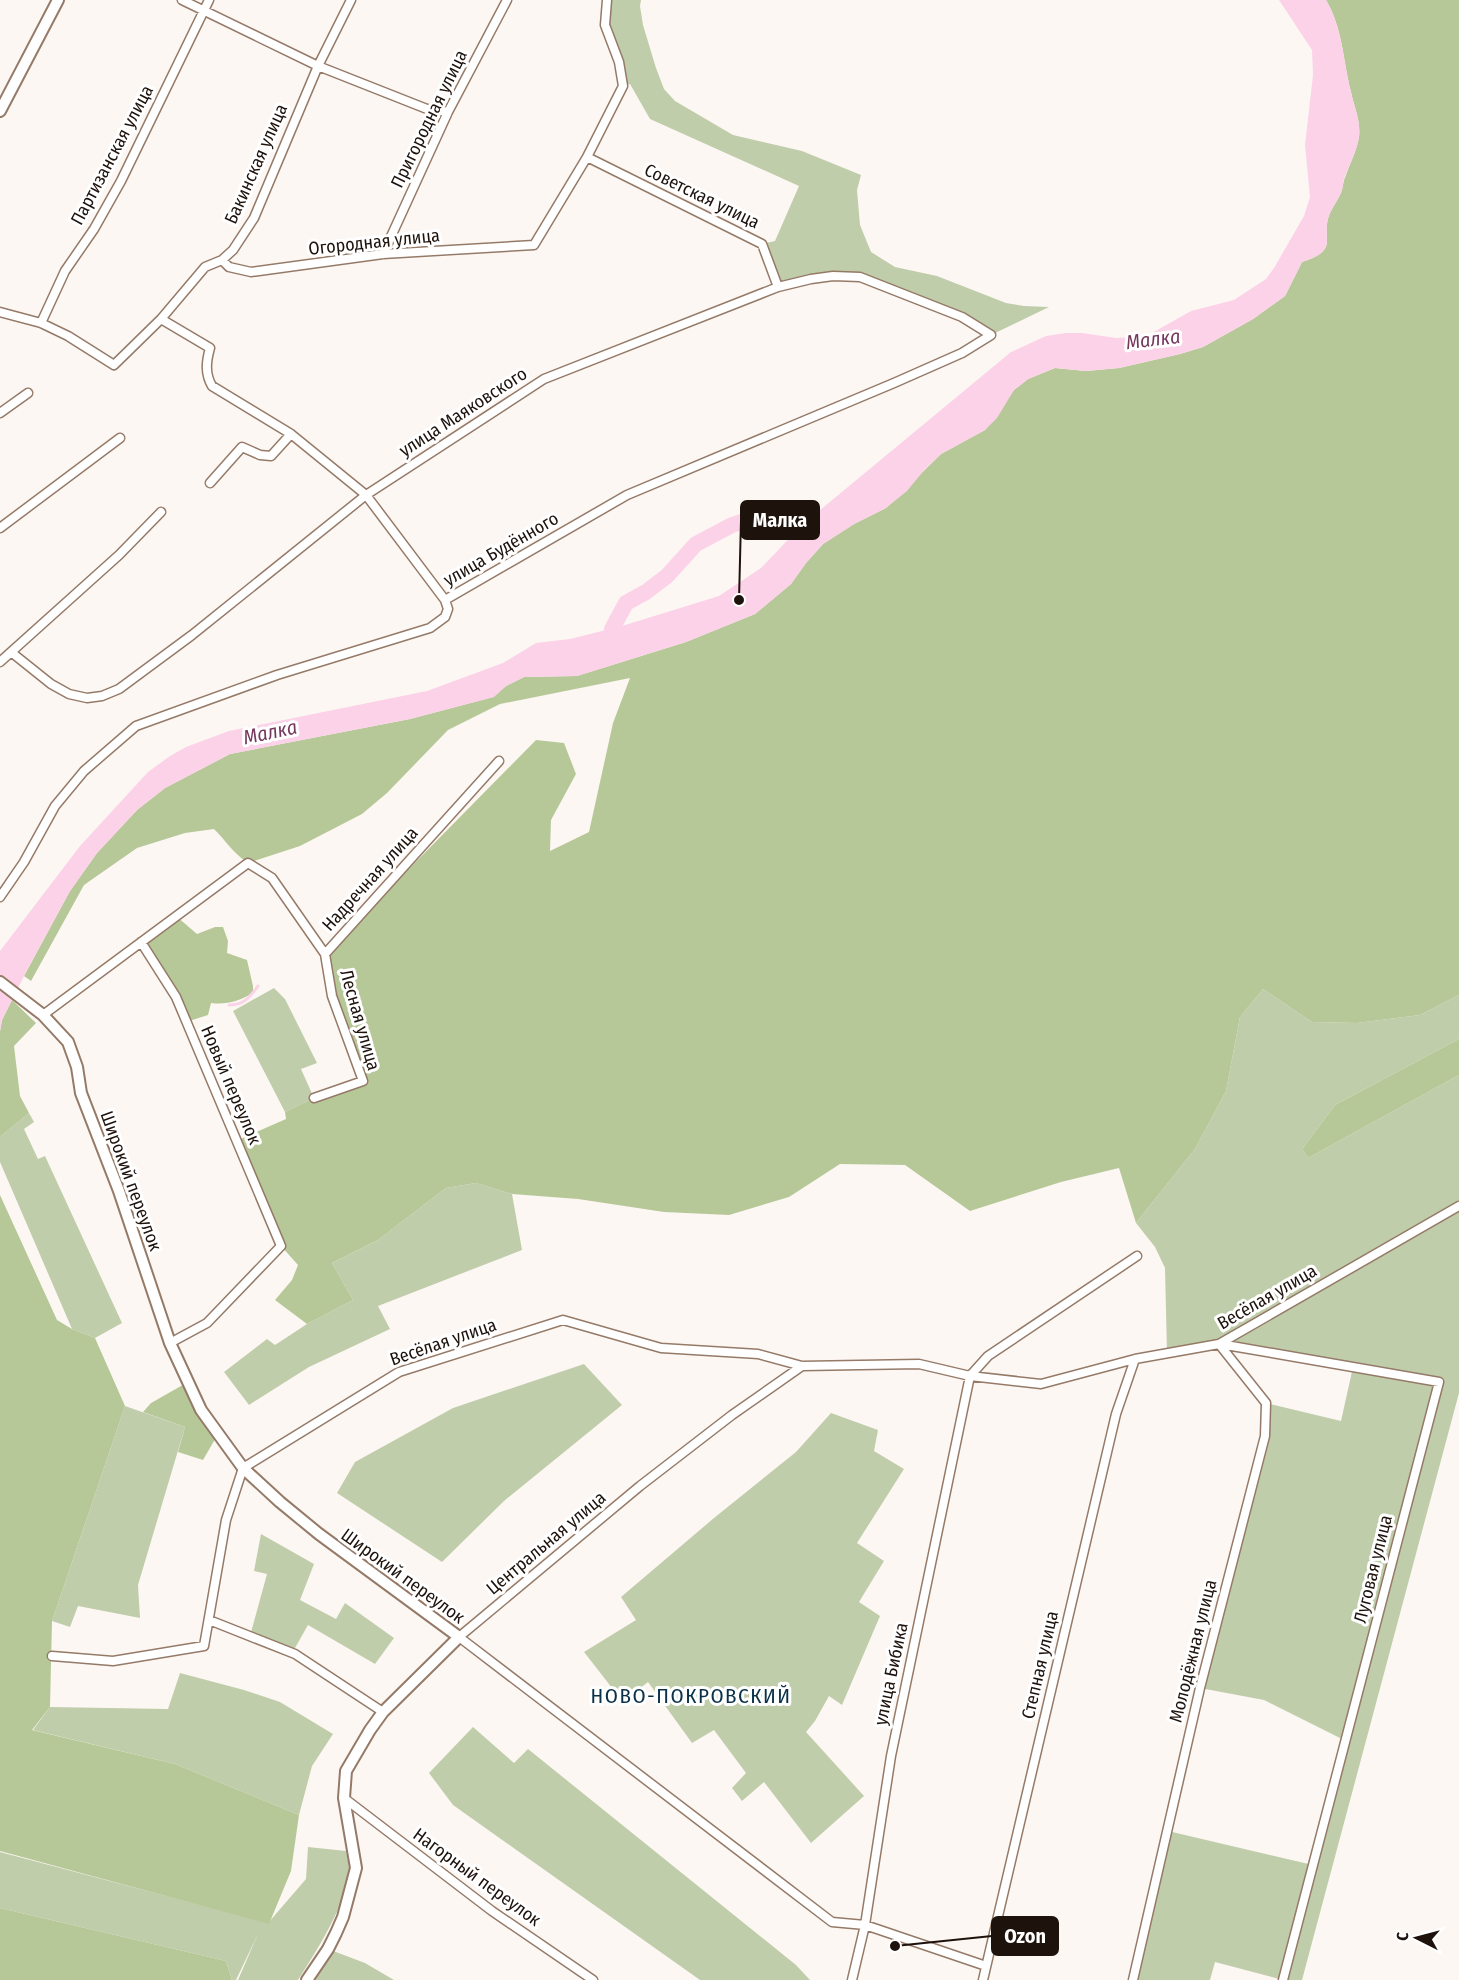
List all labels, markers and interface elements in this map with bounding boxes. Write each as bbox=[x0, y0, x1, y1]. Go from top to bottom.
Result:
street label: Пригородная улица bbox=[386, 46, 472, 192]
street label: Партизанская улица bbox=[66, 81, 158, 229]
street label: Бакинская улица bbox=[220, 100, 292, 227]
street label: Советская улица bbox=[641, 159, 763, 233]
street label: Огородная улица bbox=[307, 224, 441, 260]
water label: Малка bbox=[1124, 324, 1182, 354]
street label: улица Маяковского bbox=[395, 362, 531, 462]
callout: Малка bbox=[741, 501, 819, 539]
street label: улица Будённого bbox=[440, 507, 562, 591]
text: Малка bbox=[753, 508, 807, 532]
water label: Малка bbox=[241, 715, 299, 749]
street label: Надречная улица bbox=[317, 822, 423, 936]
street label: Лесная улица bbox=[335, 967, 385, 1073]
street label: Новый переулок bbox=[196, 1022, 266, 1148]
street label: Широкий переулок bbox=[95, 1108, 167, 1255]
street label: Весёлая улица bbox=[1213, 1260, 1321, 1334]
street label: Весёлая улица bbox=[387, 1313, 499, 1370]
street label: Центральная улица bbox=[482, 1487, 610, 1599]
street label: Луговая улица bbox=[1349, 1513, 1397, 1625]
street label: Широкий переулок bbox=[337, 1524, 470, 1629]
street label: Молодёжная улица bbox=[1165, 1577, 1221, 1725]
street label: Степная улица bbox=[1017, 1609, 1063, 1721]
street label: улица Бибика bbox=[869, 1620, 913, 1727]
district label: НОВО-ПОКРОВСКИЙ bbox=[591, 1683, 791, 1709]
street label: Нагорный переулок bbox=[409, 1823, 546, 1931]
north arrow bbox=[1387, 1908, 1447, 1968]
callout: Ozon bbox=[992, 1917, 1058, 1955]
text: Ozon bbox=[1004, 1924, 1046, 1948]
text: С bbox=[1393, 1931, 1413, 1942]

